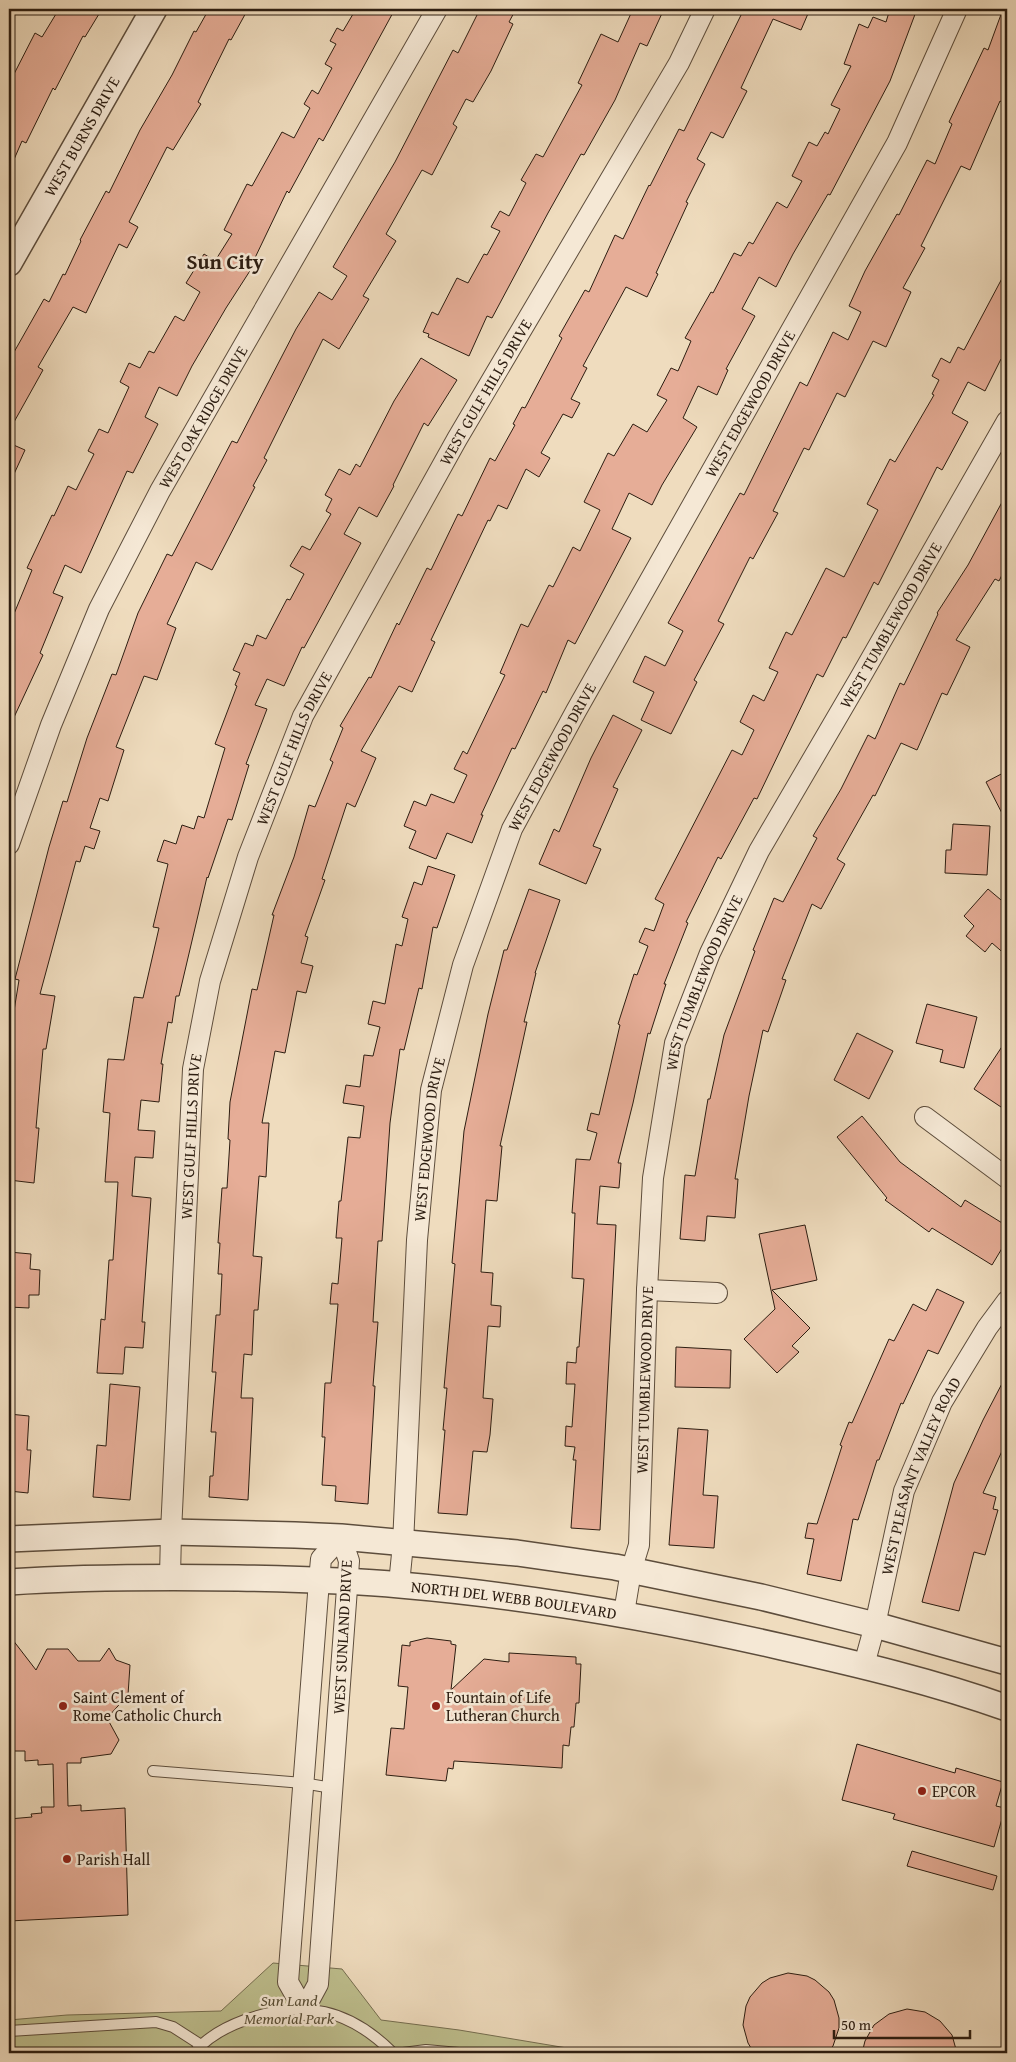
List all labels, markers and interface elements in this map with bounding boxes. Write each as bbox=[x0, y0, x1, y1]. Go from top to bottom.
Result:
street label: WEST BURNS DRIVE bbox=[37, 72, 125, 201]
district label: Sun City bbox=[186, 246, 264, 277]
street label: WEST GULF HILLS DRIVE bbox=[433, 314, 537, 469]
street label: WEST EDGEWOOD DRIVE bbox=[698, 326, 801, 482]
street label: WEST OAK RIDGE DRIVE bbox=[152, 341, 253, 493]
street label: WEST TUMBLEWOOD DRIVE bbox=[833, 537, 947, 712]
street label: WEST GULF HILLS DRIVE bbox=[250, 667, 338, 829]
street label: WEST EDGEWOOD DRIVE bbox=[501, 678, 602, 835]
street label: WEST TUMBLEWOOD DRIVE bbox=[659, 890, 748, 1072]
street label: WEST GULF HILLS DRIVE bbox=[174, 1052, 208, 1220]
street label: WEST EDGEWOOD DRIVE bbox=[407, 1054, 451, 1223]
street label: WEST TUMBLEWOOD DRIVE bbox=[629, 1285, 659, 1474]
street label: WEST PLEASANT VALLEY ROAD bbox=[874, 1372, 967, 1577]
street label: WEST SUNLAND DRIVE bbox=[326, 1559, 358, 1715]
street label: NORTH DEL WEBB BOULEVARD bbox=[410, 1574, 619, 1625]
place label: Saint Clement of Rome Catholic Church bbox=[73, 1685, 222, 1727]
place label: Fountain of Life Lutheran Church bbox=[446, 1685, 560, 1727]
marker: Saint Clement of Rome Catholic Church bbox=[57, 1700, 69, 1712]
marker: Fountain of Life Lutheran Church bbox=[430, 1700, 442, 1712]
place label: EPCOR bbox=[932, 1779, 977, 1803]
marker: EPCOR bbox=[916, 1785, 928, 1797]
place label: Parish Hall bbox=[77, 1847, 151, 1871]
marker: Parish Hall bbox=[61, 1853, 73, 1865]
park label: Sun Land Memorial Park bbox=[244, 1988, 335, 2030]
scale bar bbox=[834, 2007, 970, 2039]
text: 50 m bbox=[841, 2014, 872, 2035]

